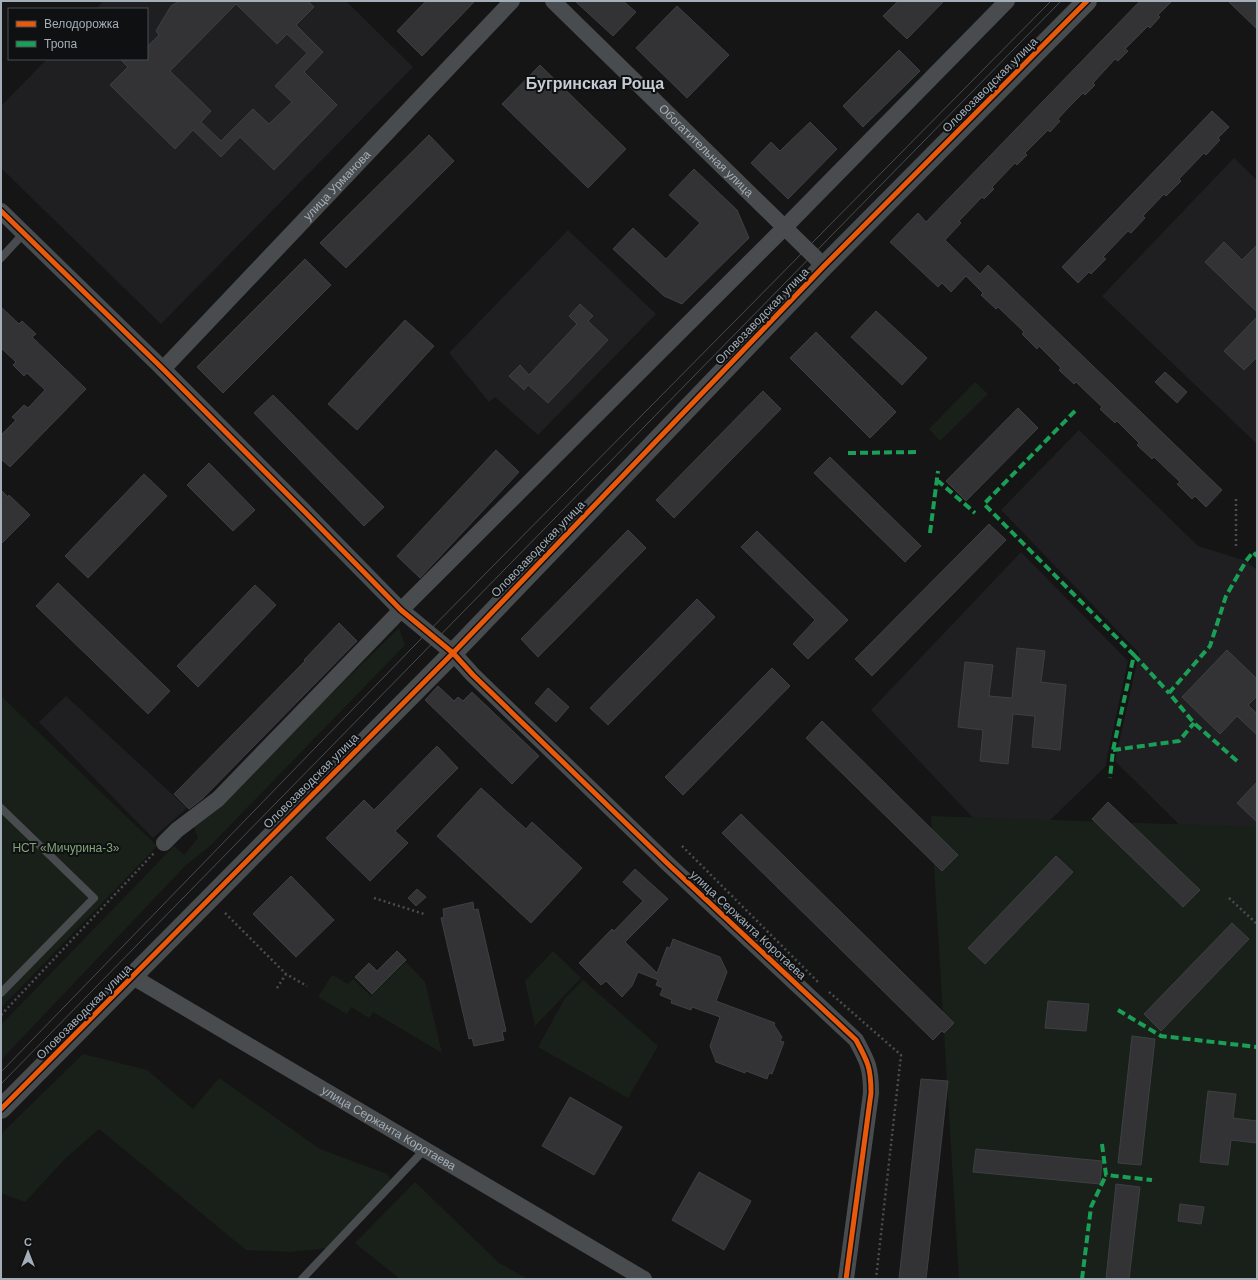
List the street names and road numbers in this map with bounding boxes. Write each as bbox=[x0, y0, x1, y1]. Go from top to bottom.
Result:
street label: Оловозаводская улица bbox=[940, 34, 1041, 135]
street label: Обогатительная улица bbox=[656, 101, 756, 200]
street label: улица Урманова bbox=[301, 147, 374, 223]
street label: Оловозаводская улица bbox=[712, 265, 812, 367]
street label: Оловозаводская улица bbox=[488, 498, 588, 600]
street label: Оловозаводская улица bbox=[261, 730, 362, 831]
street label: улица Сержанта Коротаева bbox=[687, 868, 809, 983]
street label: Оловозаводская улица bbox=[34, 961, 135, 1062]
street label: улица Сержанта Коротаева bbox=[319, 1083, 459, 1173]

